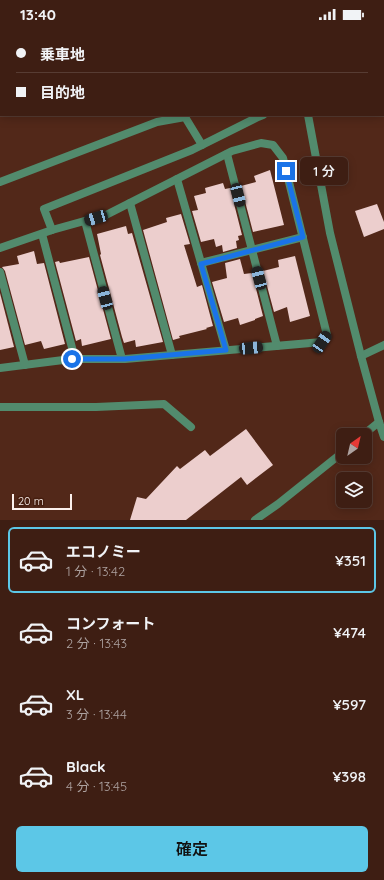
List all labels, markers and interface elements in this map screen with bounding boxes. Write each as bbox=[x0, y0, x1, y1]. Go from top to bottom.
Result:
text: 13:40 bbox=[20, 5, 56, 24]
text: 乗車地 bbox=[40, 45, 85, 64]
text: 目的地 bbox=[40, 83, 85, 102]
callout: 1 分 bbox=[300, 157, 348, 185]
route end bbox=[277, 162, 295, 180]
text: 1 分 bbox=[313, 163, 335, 179]
car bbox=[229, 182, 247, 208]
car bbox=[83, 209, 109, 227]
car bbox=[250, 265, 268, 291]
car bbox=[96, 285, 114, 311]
car bbox=[310, 329, 334, 355]
car bbox=[239, 341, 263, 355]
route start bbox=[63, 350, 81, 368]
north arrow bbox=[336, 428, 372, 464]
map controls bbox=[336, 428, 372, 508]
button: layers bbox=[336, 472, 372, 508]
scale bar bbox=[12, 492, 72, 511]
text: 20 m bbox=[18, 494, 44, 508]
icon: car bbox=[18, 542, 54, 578]
text: エコノミー bbox=[66, 542, 141, 561]
text: ¥351 bbox=[335, 551, 366, 570]
text: 1 分 · 13:42 bbox=[66, 563, 125, 579]
icon: car bbox=[18, 614, 54, 650]
text: コンフォート bbox=[66, 614, 156, 633]
text: ¥474 bbox=[333, 623, 366, 642]
text: 2 分 · 13:43 bbox=[66, 635, 127, 651]
text: XL bbox=[66, 685, 84, 704]
icon: car bbox=[18, 686, 54, 722]
text: ¥597 bbox=[333, 695, 366, 714]
text: 3 分 · 13:44 bbox=[66, 706, 127, 722]
text: Black bbox=[66, 757, 106, 776]
icon: car bbox=[18, 758, 54, 794]
text: ¥398 bbox=[333, 767, 366, 786]
text: 4 分 · 13:45 bbox=[66, 778, 127, 794]
button: 確定 bbox=[16, 826, 368, 872]

